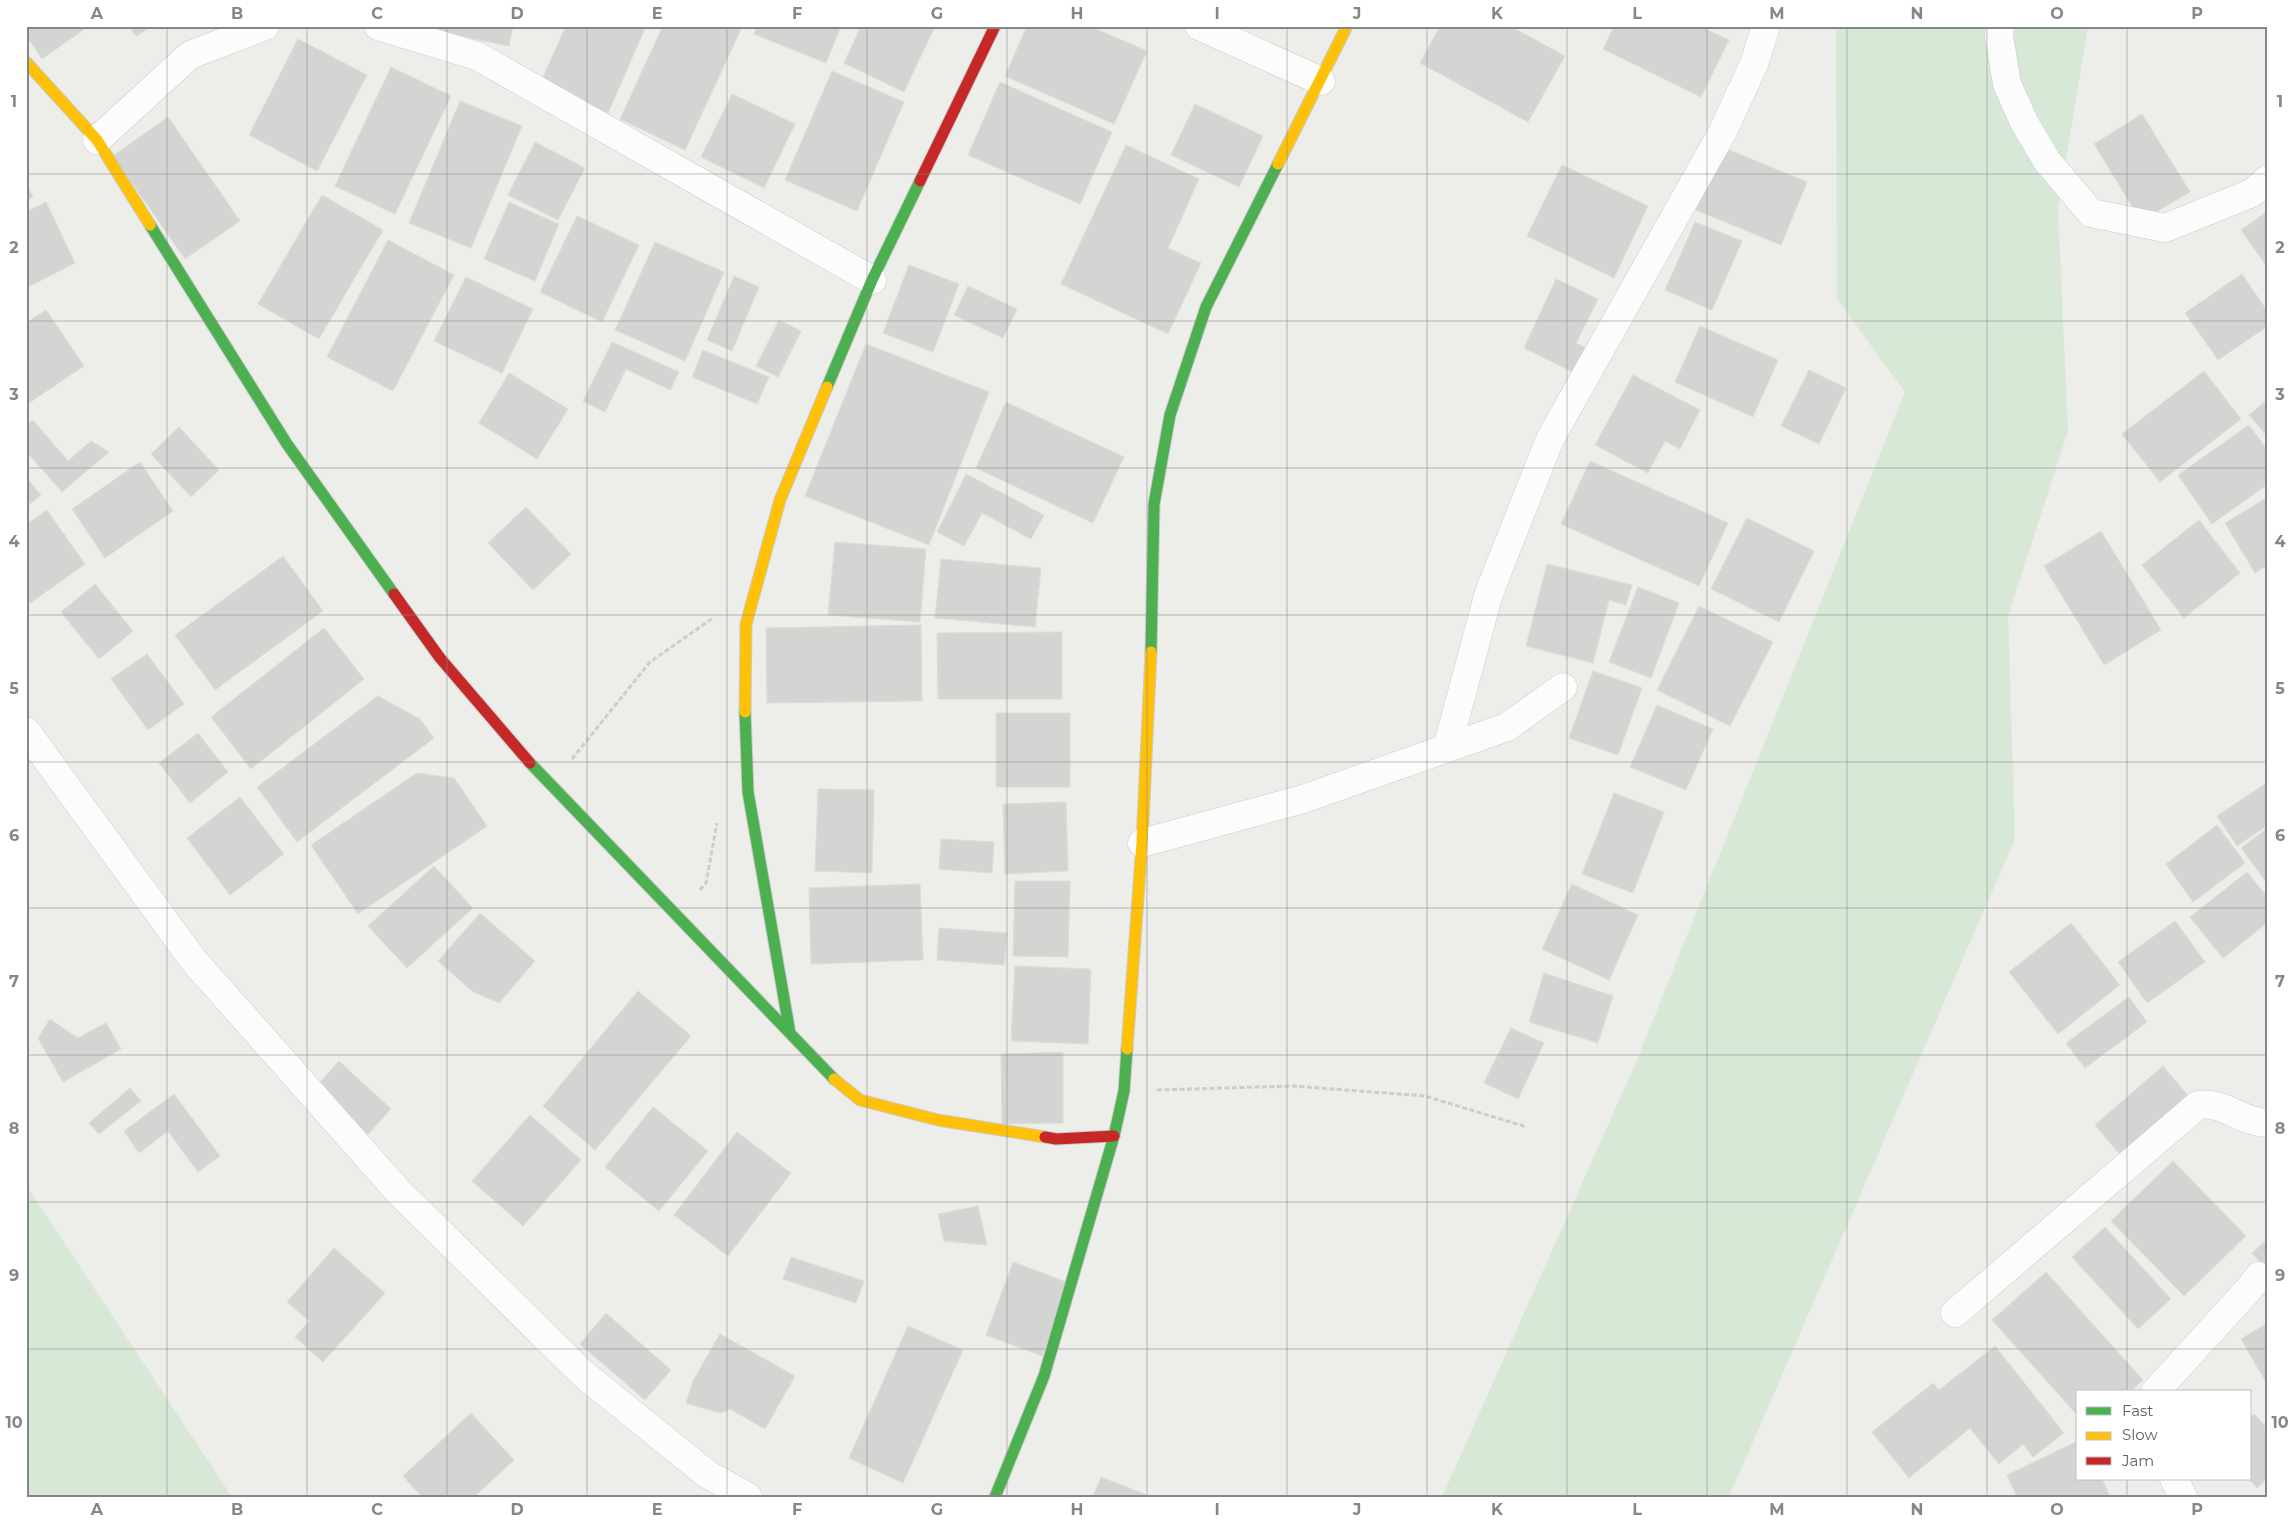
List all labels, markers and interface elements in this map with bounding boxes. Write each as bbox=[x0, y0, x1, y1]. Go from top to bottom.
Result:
text: A bbox=[90, 4, 104, 23]
text: B bbox=[231, 4, 243, 23]
text: C bbox=[371, 4, 383, 23]
text: D bbox=[510, 4, 524, 23]
text: E bbox=[652, 4, 662, 23]
text: F bbox=[792, 4, 802, 23]
text: G bbox=[931, 4, 943, 23]
text: H bbox=[1071, 4, 1083, 23]
text: I bbox=[1214, 4, 1220, 23]
text: J bbox=[1352, 4, 1361, 23]
text: K bbox=[1491, 4, 1504, 23]
text: L bbox=[1632, 4, 1642, 23]
text: M bbox=[1769, 4, 1785, 23]
text: N bbox=[1911, 4, 1923, 23]
text: O bbox=[2050, 4, 2064, 23]
text: P bbox=[2191, 4, 2203, 23]
text: 1 bbox=[11, 92, 17, 111]
text: 1 bbox=[2277, 92, 2283, 111]
text: 2 bbox=[9, 238, 19, 257]
text: 2 bbox=[2275, 238, 2285, 257]
text: 3 bbox=[8, 385, 19, 404]
text: 3 bbox=[2274, 385, 2285, 404]
text: 4 bbox=[8, 532, 20, 551]
text: 4 bbox=[2274, 532, 2286, 551]
text: 5 bbox=[9, 679, 19, 698]
text: 5 bbox=[2275, 679, 2285, 698]
text: 6 bbox=[9, 826, 19, 845]
text: 6 bbox=[2275, 826, 2285, 845]
text: 7 bbox=[9, 972, 19, 991]
text: 7 bbox=[2275, 972, 2285, 991]
text: 8 bbox=[9, 1119, 19, 1138]
text: 8 bbox=[2275, 1119, 2285, 1138]
text: 9 bbox=[9, 1266, 19, 1285]
text: 9 bbox=[2275, 1266, 2285, 1285]
legend bbox=[2076, 1390, 2252, 1480]
text: Fast bbox=[2122, 1401, 2153, 1420]
text: 10 bbox=[5, 1413, 23, 1432]
text: 10 bbox=[2271, 1413, 2289, 1432]
text: Slow bbox=[2122, 1425, 2158, 1444]
text: Jam bbox=[2121, 1451, 2154, 1470]
text: A bbox=[90, 1500, 104, 1519]
text: B bbox=[231, 1500, 243, 1519]
text: C bbox=[371, 1500, 383, 1519]
text: D bbox=[510, 1500, 524, 1519]
text: E bbox=[652, 1500, 662, 1519]
text: F bbox=[792, 1500, 802, 1519]
text: G bbox=[931, 1500, 943, 1519]
text: H bbox=[1071, 1500, 1083, 1519]
text: I bbox=[1214, 1500, 1220, 1519]
text: J bbox=[1352, 1500, 1361, 1519]
text: K bbox=[1491, 1500, 1504, 1519]
text: L bbox=[1632, 1500, 1642, 1519]
text: M bbox=[1769, 1500, 1785, 1519]
text: N bbox=[1911, 1500, 1923, 1519]
text: O bbox=[2050, 1500, 2064, 1519]
text: P bbox=[2191, 1500, 2203, 1519]

